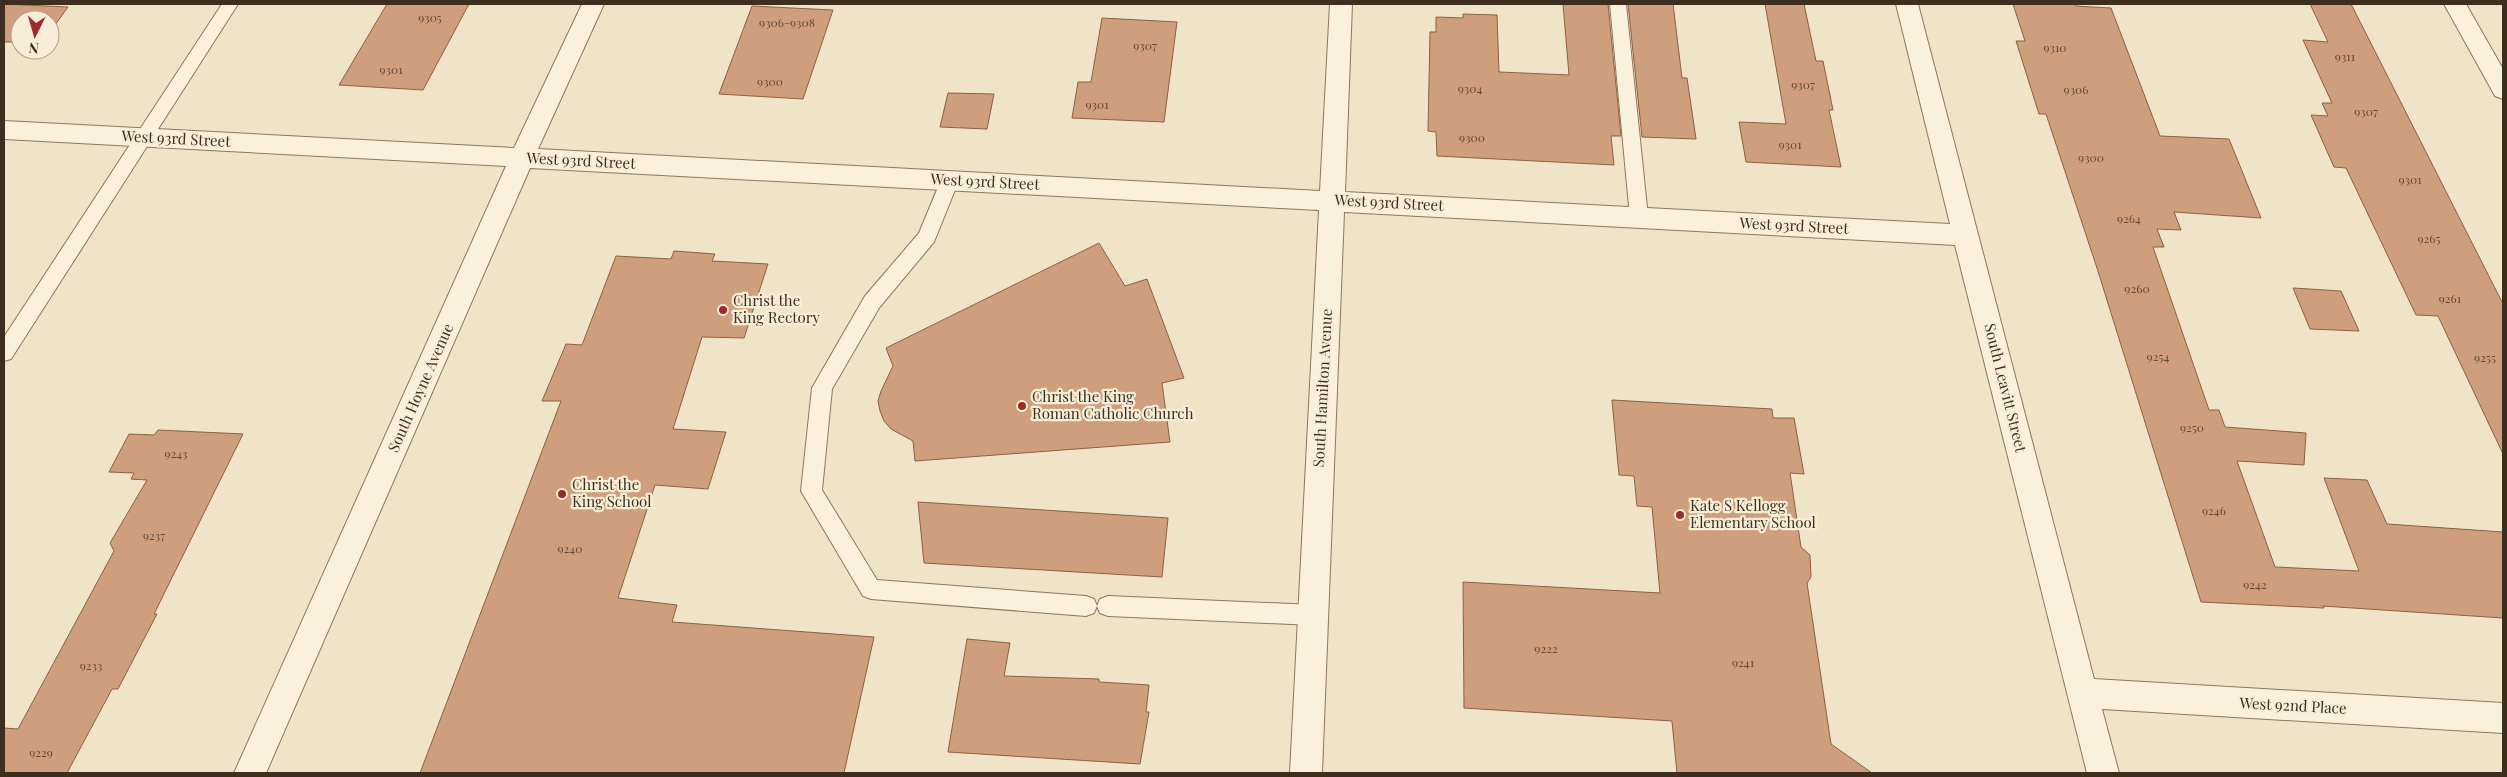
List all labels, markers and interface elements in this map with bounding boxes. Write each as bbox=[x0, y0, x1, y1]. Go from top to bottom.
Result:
house number: 9305 bbox=[418, 9, 442, 25]
north arrow bbox=[10, 10, 60, 60]
house number: 9306-9308 bbox=[759, 14, 815, 30]
house number: 9307 bbox=[1133, 37, 1157, 53]
text: N bbox=[28, 39, 40, 58]
house number: 9310 bbox=[2043, 39, 2067, 55]
house number: 9311 bbox=[2335, 48, 2356, 64]
house number: 9301 bbox=[379, 61, 403, 77]
house number: 9300 bbox=[757, 73, 783, 89]
house number: 9307 bbox=[1791, 76, 1815, 92]
house number: 9304 bbox=[1458, 80, 1482, 96]
house number: 9306 bbox=[2064, 81, 2088, 97]
house number: 9301 bbox=[1085, 96, 1109, 112]
house number: 9307 bbox=[2354, 103, 2378, 119]
street label: West 93rd Street bbox=[120, 125, 232, 151]
house number: 9300 bbox=[1459, 129, 1485, 145]
house number: 9301 bbox=[1778, 136, 1802, 152]
street label: West 93rd Street bbox=[525, 147, 637, 173]
house number: 9300 bbox=[2078, 149, 2104, 165]
street label: West 93rd Street bbox=[929, 168, 1041, 194]
house number: 9301 bbox=[2398, 171, 2422, 187]
street label: West 93rd Street bbox=[1333, 189, 1445, 215]
house number: 9264 bbox=[2117, 210, 2141, 226]
street label: West 93rd Street bbox=[1738, 212, 1850, 238]
house number: 9265 bbox=[2417, 230, 2441, 246]
house number: 9260 bbox=[2124, 280, 2150, 296]
place label: Christ the King Rectory bbox=[733, 290, 820, 327]
house number: 9261 bbox=[2439, 290, 2462, 306]
marker: Christ the King Rectory bbox=[717, 304, 729, 316]
street label: South Hamilton Avenue bbox=[1308, 308, 1336, 468]
street label: South Hoyne Avenue bbox=[383, 320, 457, 455]
street label: South Leavitt Street bbox=[1980, 321, 2032, 455]
house number: 9254 bbox=[2147, 348, 2169, 364]
house number: 9255 bbox=[2474, 349, 2496, 365]
place label: Christ the King Roman Catholic Church bbox=[1032, 386, 1194, 423]
marker: Christ the King Roman Catholic Church bbox=[1016, 400, 1028, 412]
house number: 9250 bbox=[2180, 419, 2204, 435]
house number: 9243 bbox=[165, 445, 187, 461]
place label: Christ the King School bbox=[572, 474, 651, 511]
marker: Christ the King School bbox=[556, 488, 568, 500]
place label: Kate S Kellogg Elementary School bbox=[1690, 495, 1816, 532]
house number: 9246 bbox=[2202, 502, 2226, 518]
marker: Kate S Kellogg Elementary School bbox=[1674, 509, 1686, 521]
house number: 9237 bbox=[143, 527, 165, 543]
house number: 9240 bbox=[558, 540, 582, 556]
house number: 9242 bbox=[2243, 576, 2267, 592]
house number: 9222 bbox=[1534, 640, 1558, 656]
house number: 9241 bbox=[1732, 654, 1755, 670]
house number: 9233 bbox=[80, 657, 102, 673]
street label: West 92nd Place bbox=[2238, 692, 2347, 718]
house number: 9229 bbox=[29, 744, 53, 760]

